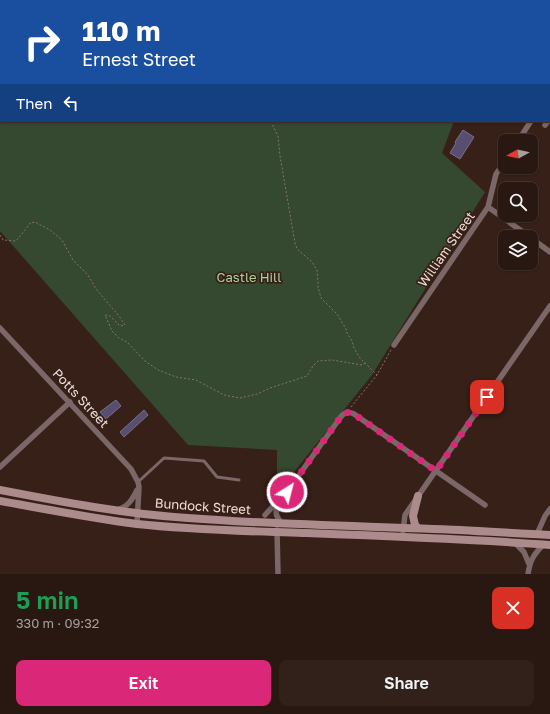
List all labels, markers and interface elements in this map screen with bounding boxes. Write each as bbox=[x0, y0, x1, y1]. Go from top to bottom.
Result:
text: 110 m bbox=[82, 14, 161, 47]
icon: right bbox=[16, 16, 68, 68]
text: Ernest Street bbox=[82, 48, 196, 70]
icon: left bbox=[60, 92, 82, 114]
text: Then bbox=[16, 94, 52, 112]
north arrow bbox=[498, 134, 538, 174]
map controls bbox=[498, 134, 538, 270]
button: search bbox=[498, 182, 538, 222]
street label: William Street bbox=[414, 208, 478, 290]
button: layers bbox=[498, 230, 538, 270]
park label: Castle Hill bbox=[217, 269, 281, 285]
street label: Potts Street bbox=[50, 365, 112, 431]
pin bbox=[470, 380, 504, 414]
icon: arrive bbox=[476, 386, 498, 408]
position arrow bbox=[266, 471, 308, 513]
street label: Bundock Street bbox=[154, 495, 252, 517]
text: 5 min bbox=[16, 585, 78, 614]
button: close bbox=[492, 587, 534, 629]
text: 330 m · 09:32 bbox=[16, 615, 99, 631]
button: Exit bbox=[16, 660, 271, 706]
button: Share bbox=[279, 660, 534, 706]

